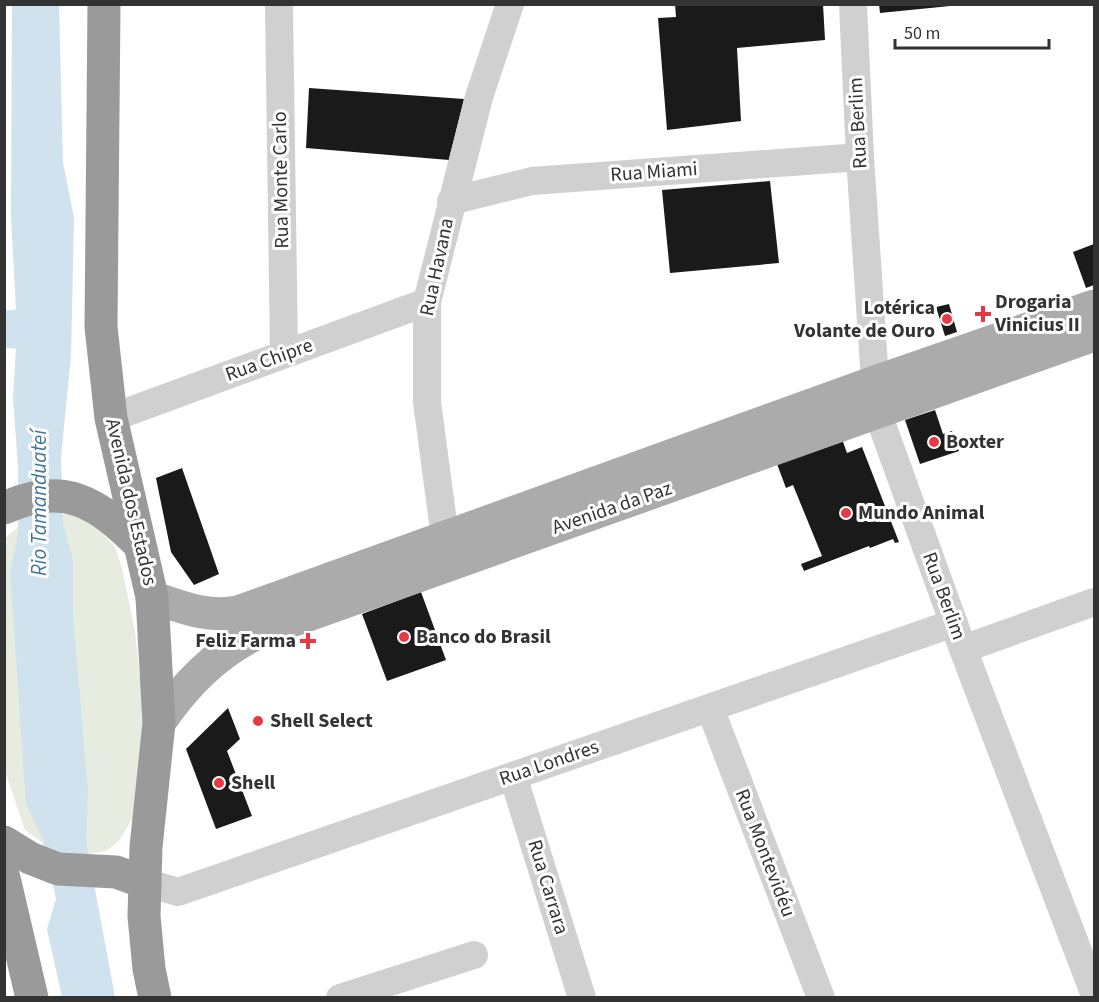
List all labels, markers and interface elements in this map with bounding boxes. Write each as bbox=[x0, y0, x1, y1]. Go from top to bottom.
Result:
scale bar bbox=[895, 12, 1050, 50]
text: 50 m bbox=[904, 21, 940, 46]
street label: Rua Berlim bbox=[842, 77, 874, 169]
street label: Rua Monte Carlo bbox=[266, 111, 296, 249]
street label: Rua Miami bbox=[609, 155, 699, 189]
street label: Rua Havana bbox=[413, 215, 461, 319]
place label: Drogaria Vinicius II bbox=[994, 288, 1080, 339]
place label: Lotérica Volante de Ouro bbox=[793, 294, 935, 345]
marker: Drogaria Vinicius II bbox=[976, 307, 990, 321]
marker: Lotérica Volante de Ouro bbox=[940, 312, 954, 326]
street label: Rua Chipre bbox=[221, 331, 317, 389]
street label: Avenida dos Estados bbox=[98, 416, 164, 588]
water label: Rio Tamanduateí bbox=[24, 427, 54, 576]
place label: Boxter bbox=[946, 428, 1004, 456]
marker: Boxter bbox=[927, 435, 941, 449]
street label: Avenida da Paz bbox=[548, 474, 676, 542]
place label: Mundo Animal bbox=[858, 499, 985, 527]
marker: Mundo Animal bbox=[839, 506, 853, 520]
street label: Rua Berlim bbox=[915, 548, 973, 644]
place label: Banco do Brasil bbox=[416, 623, 551, 651]
place label: Feliz Farma bbox=[195, 627, 296, 655]
marker: Banco do Brasil bbox=[397, 630, 411, 644]
marker: Feliz Farma bbox=[301, 634, 315, 648]
place label: Shell Select bbox=[270, 707, 373, 735]
marker: Shell Select bbox=[251, 714, 265, 728]
street label: Rua Londres bbox=[495, 733, 603, 793]
place label: Shell bbox=[231, 769, 276, 797]
marker: Shell bbox=[212, 776, 226, 790]
street label: Rua Montevidéu bbox=[728, 785, 802, 921]
street label: Rua Carrara bbox=[520, 836, 576, 938]

